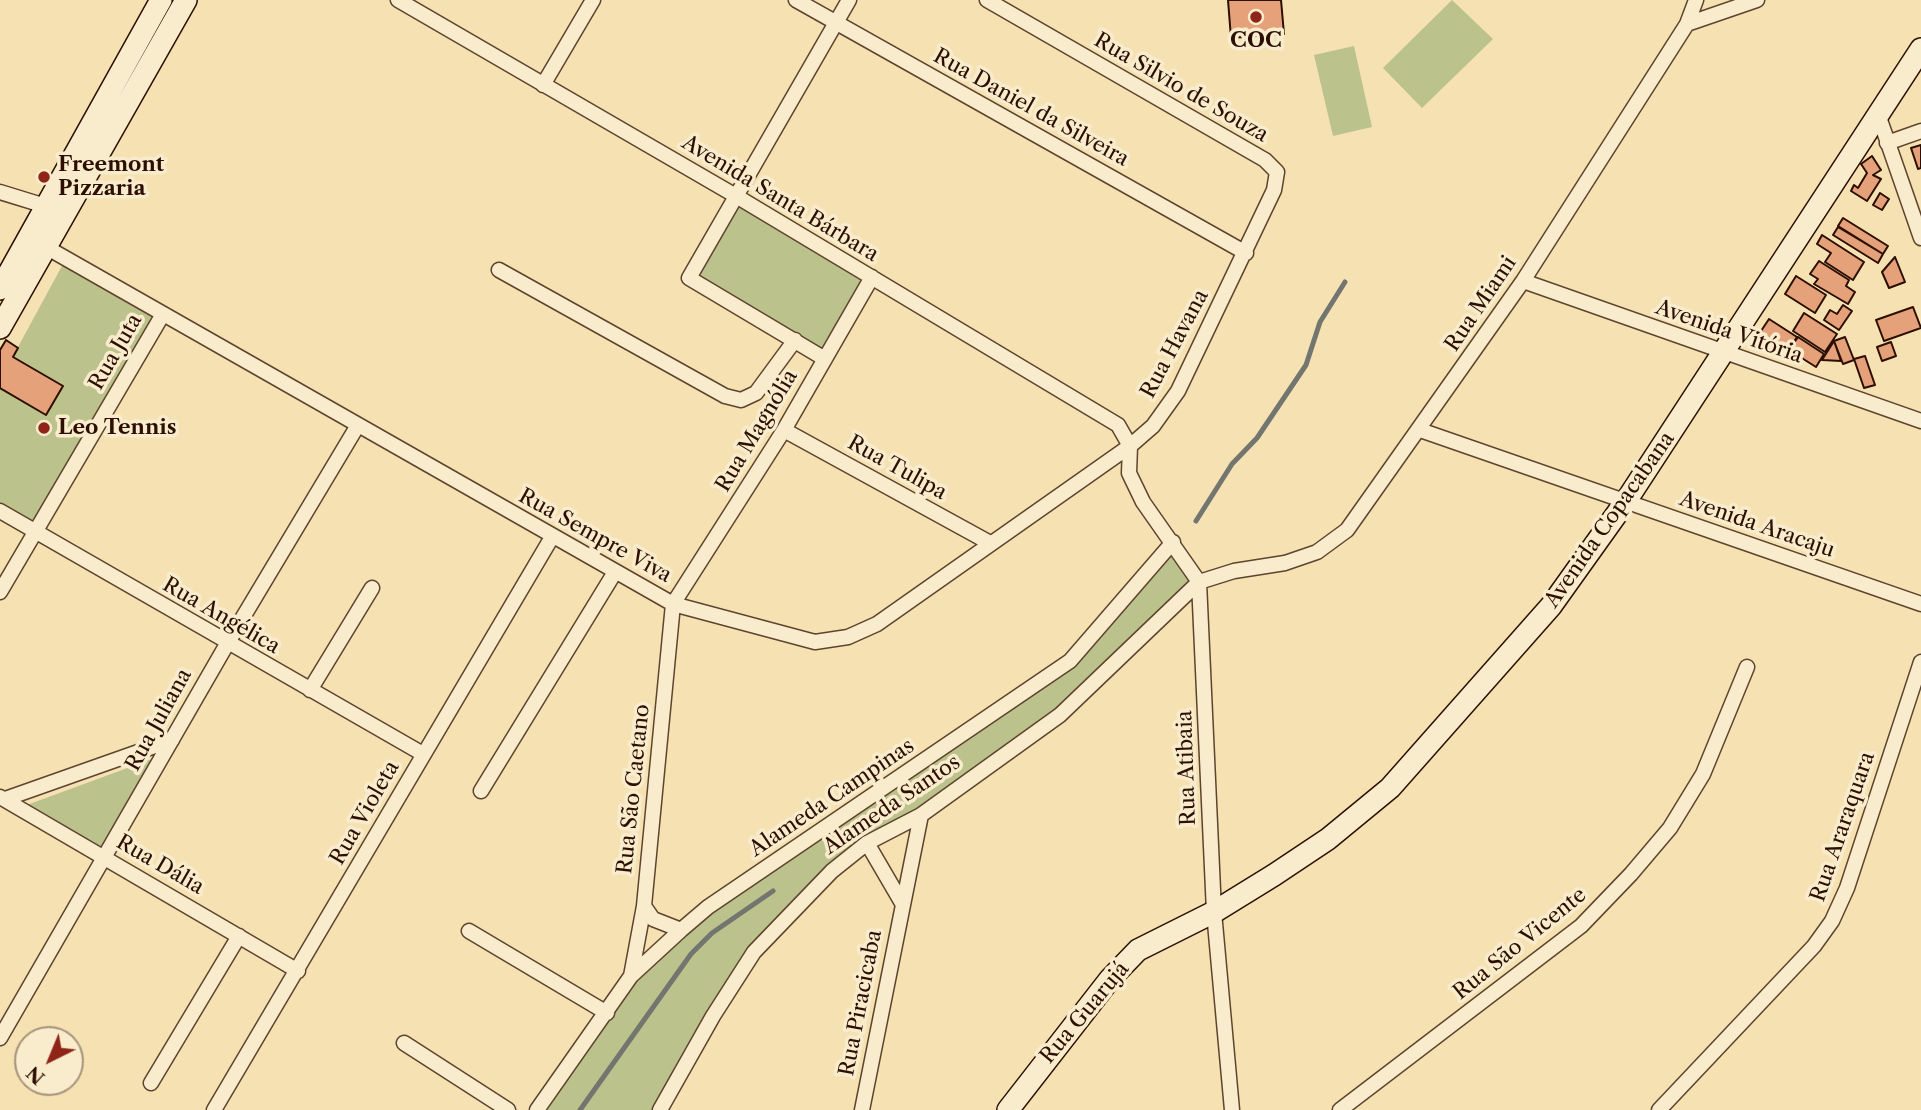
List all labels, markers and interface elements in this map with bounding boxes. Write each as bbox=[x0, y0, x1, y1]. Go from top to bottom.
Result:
marker: COC bbox=[1248, 9, 1264, 25]
street label: Rua Silvio de Souza bbox=[1090, 28, 1272, 148]
place label: COC bbox=[1230, 28, 1282, 54]
street label: Rua Daniel da Silveira bbox=[929, 44, 1133, 172]
street label: Avenida Santa Bárbara bbox=[677, 130, 883, 268]
place label: Freemont Pizzaria bbox=[58, 152, 164, 202]
marker: Freemont Pizzaria bbox=[36, 169, 52, 185]
street label: Rua Miami bbox=[1440, 252, 1522, 356]
street label: Rua Havana bbox=[1136, 285, 1214, 403]
street label: Avenida Vitória bbox=[1652, 295, 1806, 369]
street label: Rua Juta bbox=[84, 309, 148, 395]
street label: Rua Magnólia bbox=[711, 365, 803, 497]
place label: Leo Tennis bbox=[58, 415, 177, 441]
marker: Leo Tennis bbox=[36, 420, 52, 436]
street label: Avenida Copacabana bbox=[1540, 427, 1680, 613]
street label: Rua Tulipa bbox=[843, 430, 951, 506]
street label: Rua Sempre Viva bbox=[514, 484, 676, 588]
street label: Avenida Aracaju bbox=[1676, 487, 1838, 563]
street label: Rua Angélica bbox=[158, 572, 284, 660]
street label: Rua Juliana bbox=[121, 664, 197, 776]
street label: Rua São Caetano bbox=[613, 703, 655, 875]
street label: Rua Atibaia bbox=[1172, 710, 1202, 826]
street label: Alameda Campinas bbox=[745, 734, 919, 862]
street label: Rua Araraquara bbox=[1806, 749, 1880, 905]
street label: Alameda Santos bbox=[819, 750, 965, 860]
street label: Rua Violeta bbox=[325, 757, 405, 869]
street label: Rua Dália bbox=[112, 830, 208, 900]
street label: Rua São Vicente bbox=[1448, 883, 1592, 1005]
street label: Rua Piracicaba bbox=[834, 928, 888, 1078]
street label: Rua Guarujá bbox=[1035, 957, 1135, 1069]
north arrow bbox=[14, 1026, 84, 1096]
text: N bbox=[22, 1061, 50, 1089]

